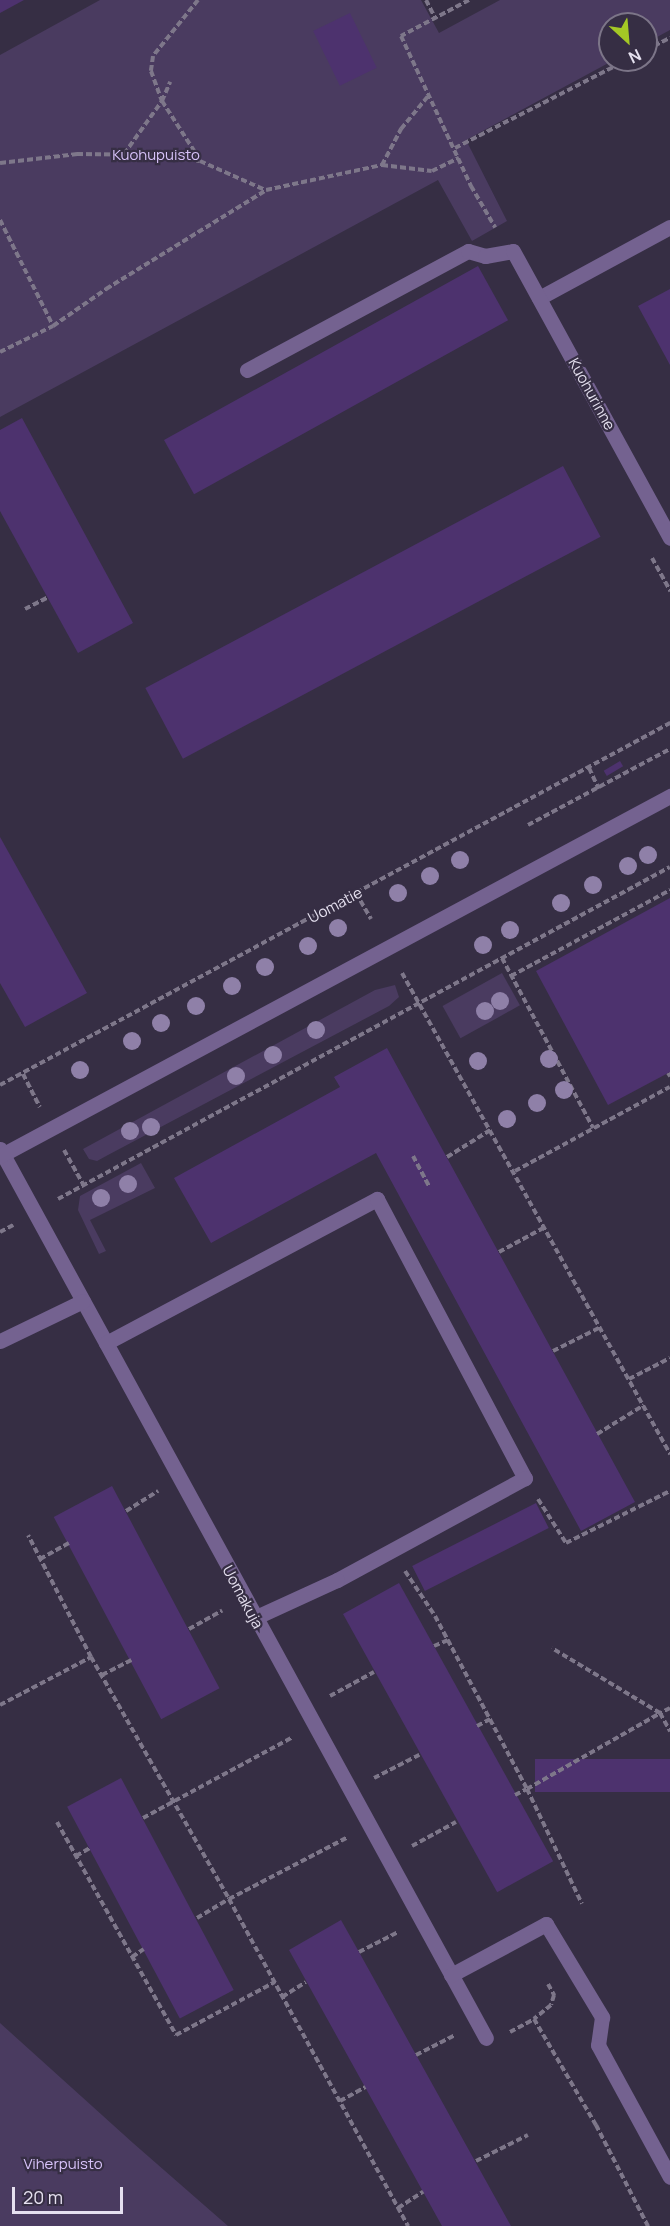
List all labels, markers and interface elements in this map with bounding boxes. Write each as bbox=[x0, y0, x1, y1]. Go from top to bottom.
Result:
north arrow bbox=[598, 12, 658, 72]
text: N bbox=[625, 44, 645, 69]
park label: Kuohupuisto bbox=[112, 146, 200, 164]
street label: Kuohurinne bbox=[565, 355, 619, 433]
street label: Uomatie bbox=[305, 883, 365, 927]
street label: Uomakuja bbox=[219, 1562, 267, 1632]
park label: Viherpuisto bbox=[23, 2155, 103, 2173]
scale bar bbox=[15, 2175, 126, 2213]
text: 20 m bbox=[23, 2185, 63, 2209]

